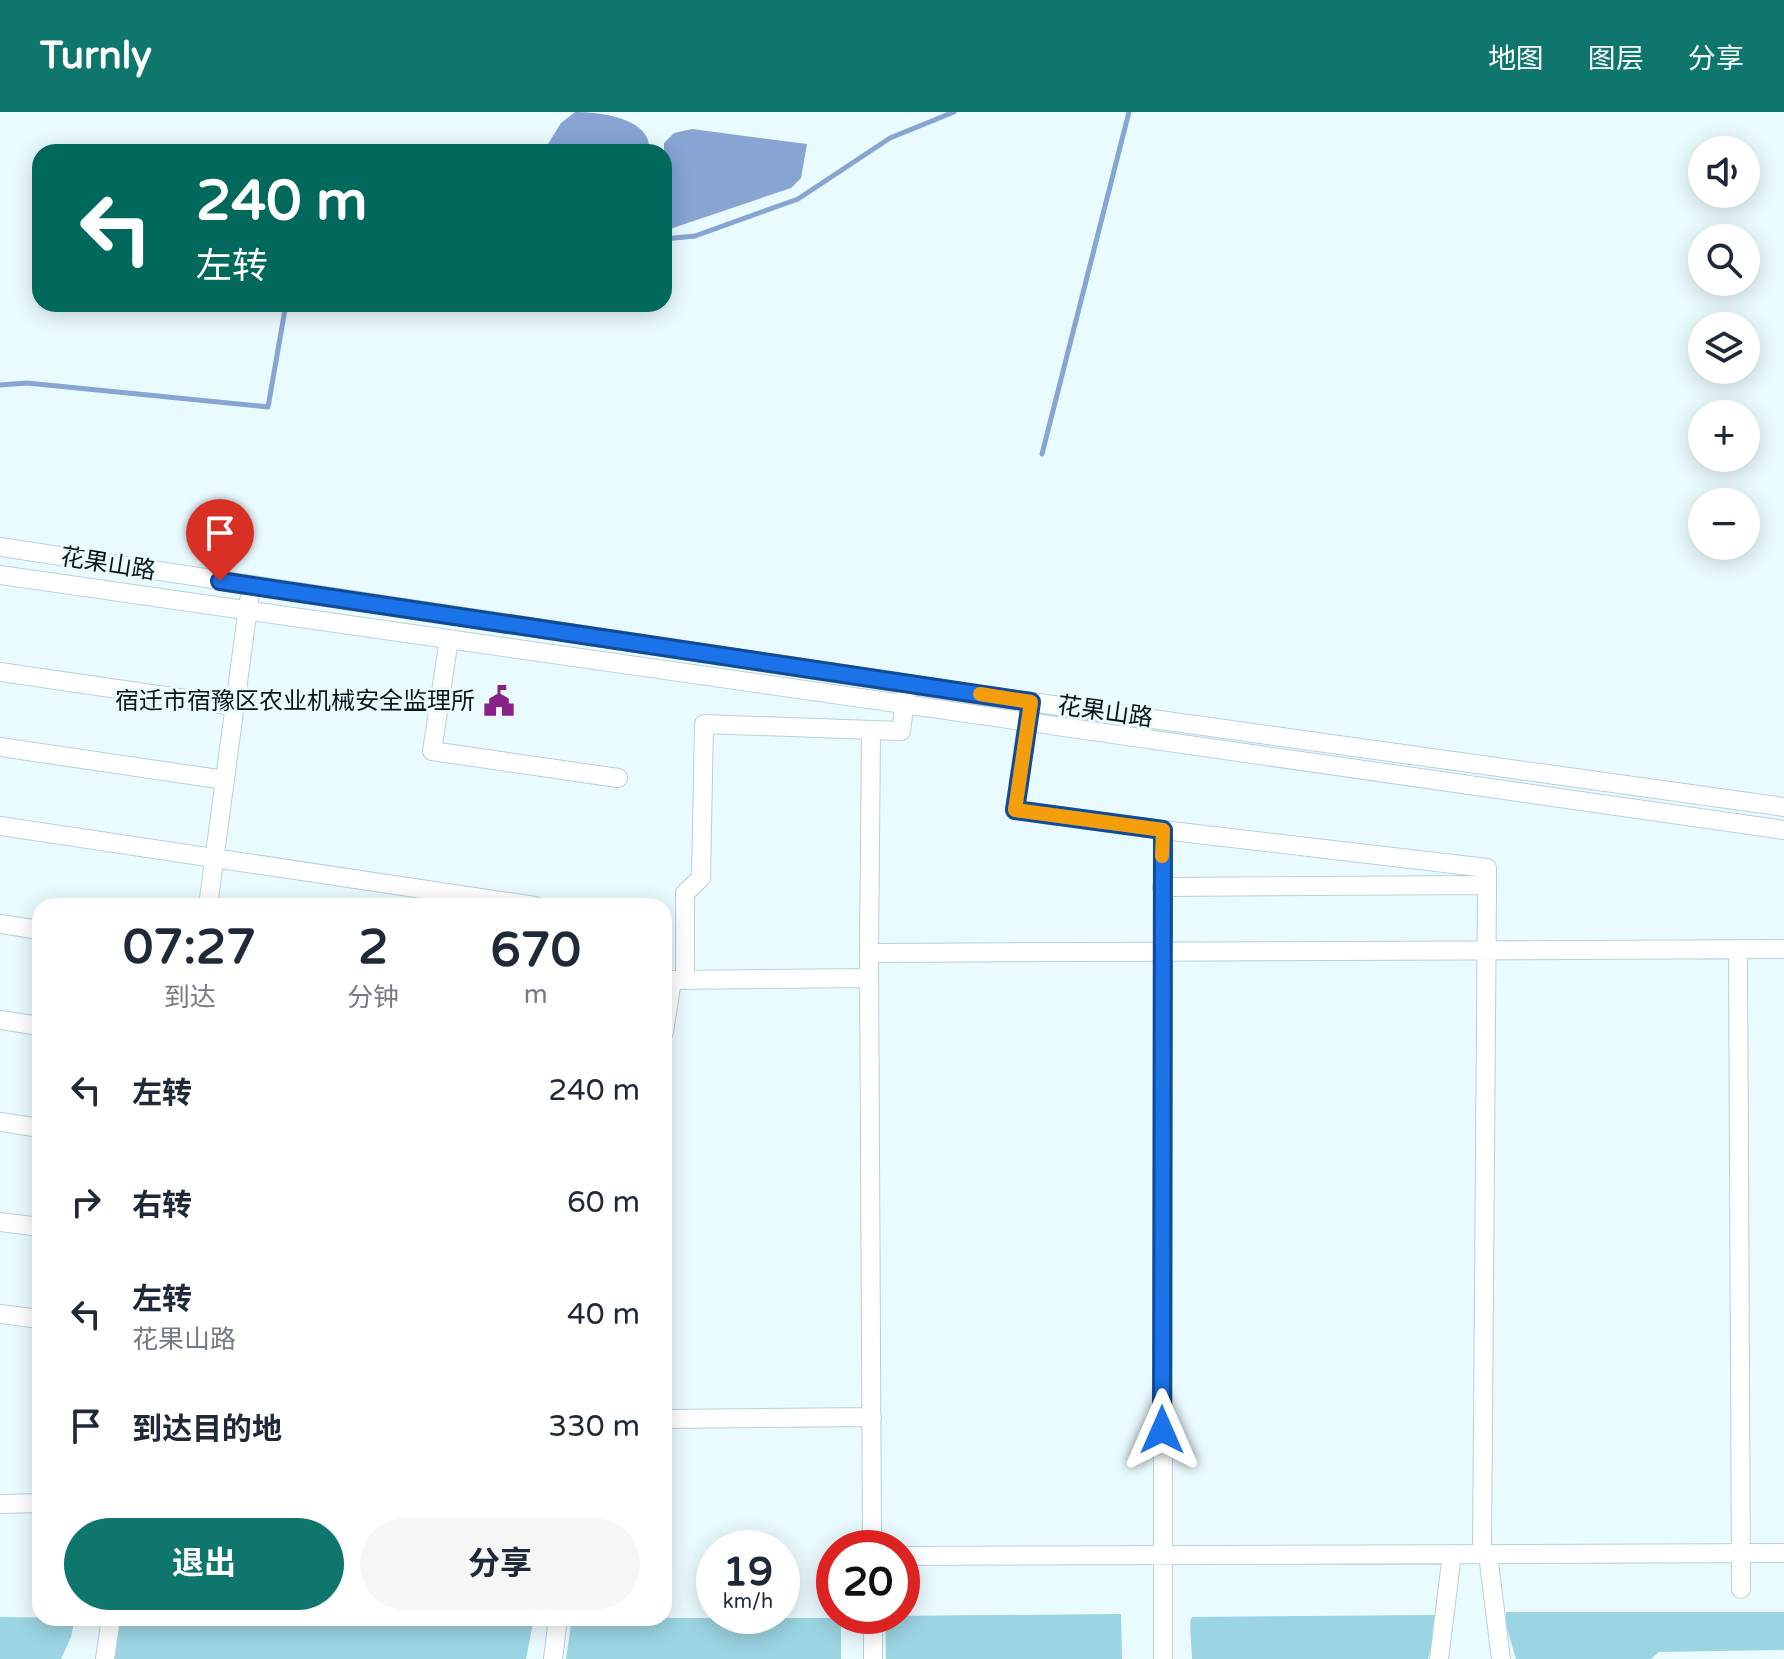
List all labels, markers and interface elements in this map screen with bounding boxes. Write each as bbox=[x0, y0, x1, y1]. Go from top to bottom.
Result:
text: Turnly bbox=[40, 33, 152, 79]
text: 地图 bbox=[1488, 42, 1544, 76]
text: 图层 bbox=[1588, 42, 1644, 76]
text: 分享 bbox=[1688, 42, 1744, 76]
map controls bbox=[1688, 136, 1760, 560]
button: sound bbox=[1688, 136, 1760, 208]
text: 240 m bbox=[196, 168, 367, 235]
icon: left bbox=[64, 176, 168, 280]
button: search bbox=[1688, 224, 1760, 296]
text: 左转 bbox=[196, 245, 268, 288]
button: layers bbox=[1688, 312, 1760, 384]
button: + bbox=[1688, 400, 1760, 472]
button: − bbox=[1688, 488, 1760, 560]
pin bbox=[186, 499, 254, 581]
icon: arrive bbox=[198, 511, 242, 555]
street label: 花果山路 bbox=[58, 542, 158, 586]
public building icon: 宿迁市宿豫区农业机械安全监理所 bbox=[482, 684, 516, 718]
place label: 宿迁市宿豫区农业机械安全监理所 bbox=[115, 687, 475, 716]
street label: 花果山路 bbox=[1055, 691, 1155, 733]
text: 07:27 bbox=[123, 919, 256, 977]
text: 2 bbox=[358, 919, 388, 977]
text: 670 bbox=[490, 922, 581, 980]
text: m bbox=[524, 979, 548, 1010]
text: 到达 bbox=[164, 982, 216, 1013]
text: 分钟 bbox=[347, 982, 399, 1013]
icon: left bbox=[64, 1068, 108, 1112]
text: 240 m bbox=[548, 1072, 640, 1109]
text: 左转 bbox=[132, 1075, 192, 1112]
icon: right bbox=[64, 1180, 108, 1224]
text: 60 m bbox=[567, 1184, 640, 1221]
text: 右转 bbox=[132, 1187, 192, 1224]
text: 左转 bbox=[132, 1281, 192, 1318]
icon: left bbox=[64, 1292, 108, 1336]
text: 40 m bbox=[567, 1296, 640, 1333]
text: 花果山路 bbox=[132, 1324, 236, 1355]
position arrow bbox=[1120, 1388, 1204, 1472]
icon: arrive bbox=[64, 1404, 108, 1448]
text: 330 m bbox=[548, 1408, 640, 1445]
text: 到达目的地 bbox=[132, 1411, 282, 1448]
button: 退出 bbox=[64, 1518, 344, 1610]
button: 分享 bbox=[360, 1518, 640, 1610]
speed limit sign: 20 bbox=[816, 1530, 920, 1634]
text: 19 bbox=[723, 1548, 773, 1596]
text: km/h bbox=[723, 1590, 773, 1614]

